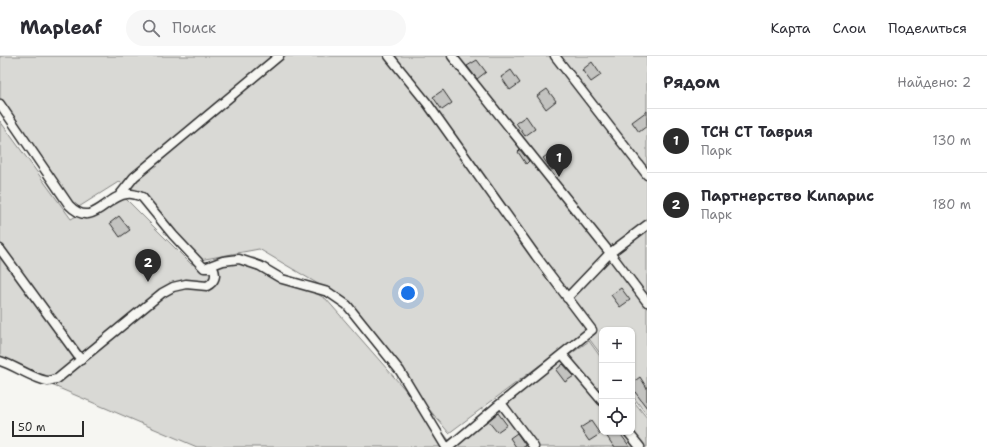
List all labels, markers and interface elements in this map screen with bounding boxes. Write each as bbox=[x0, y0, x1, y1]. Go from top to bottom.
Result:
search box bbox=[126, 10, 406, 46]
text: Mapleaf bbox=[20, 15, 102, 40]
icon: search bbox=[140, 17, 162, 39]
text: Поиск bbox=[172, 18, 216, 38]
text: Карта bbox=[770, 19, 811, 37]
text: Слои bbox=[833, 19, 866, 37]
text: Поделиться bbox=[888, 19, 967, 37]
text: Рядом bbox=[663, 71, 720, 93]
text: Найдено: 2 bbox=[897, 74, 971, 91]
text: ТСН СТ Таврия bbox=[701, 122, 813, 142]
text: 1 bbox=[673, 132, 679, 149]
text: 130 m bbox=[933, 132, 971, 149]
text: Парк bbox=[701, 142, 732, 159]
pin: 1 bbox=[546, 144, 572, 177]
text: Партнерство Кипарис bbox=[701, 186, 874, 206]
text: 2 bbox=[671, 196, 681, 213]
text: 180 m bbox=[932, 196, 971, 213]
text: Парк bbox=[701, 206, 732, 223]
pin: 2 bbox=[135, 249, 161, 282]
your location bbox=[398, 283, 418, 303]
map controls bbox=[599, 327, 635, 435]
button: + bbox=[599, 327, 635, 363]
button: − bbox=[599, 363, 635, 399]
button: locate bbox=[599, 399, 635, 435]
scale bar bbox=[12, 419, 84, 438]
text: 50 m bbox=[18, 420, 46, 435]

